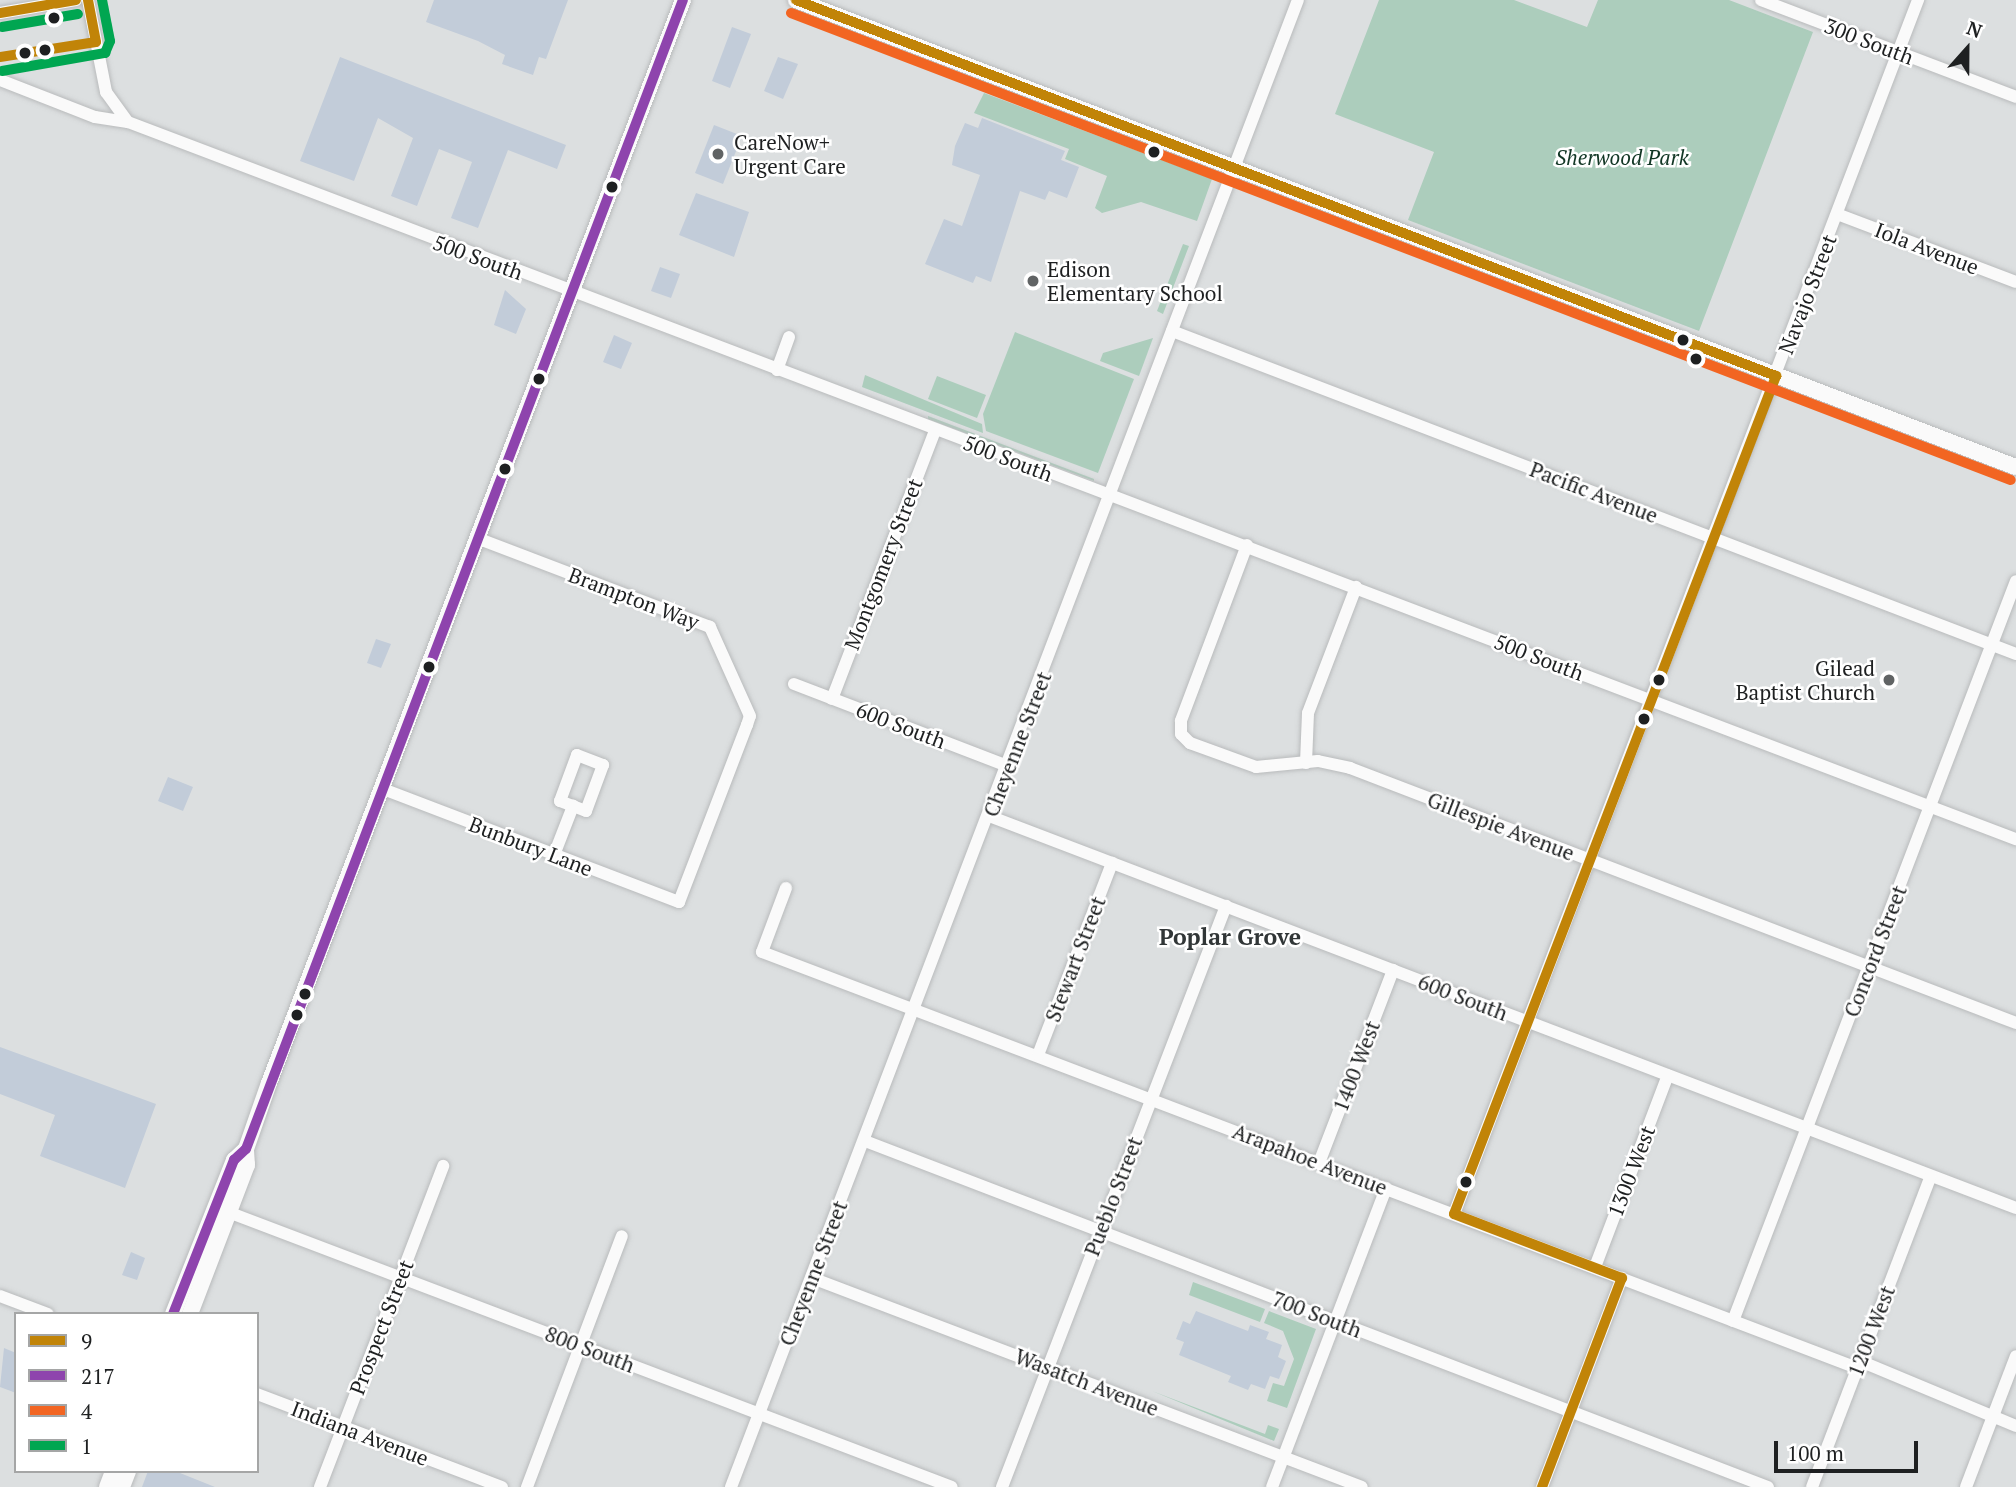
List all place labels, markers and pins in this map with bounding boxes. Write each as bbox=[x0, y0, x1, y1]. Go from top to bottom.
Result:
unlabelled marker bbox=[47, 11, 61, 25]
unlabelled marker bbox=[38, 43, 52, 57]
unlabelled marker bbox=[18, 46, 32, 60]
place label: CareNow+ Urgent Care bbox=[734, 129, 846, 179]
marker: CareNow+ Urgent Care bbox=[708, 144, 728, 164]
unlabelled marker bbox=[1147, 145, 1161, 159]
unlabelled marker bbox=[605, 180, 619, 194]
place label: Edison Elementary School bbox=[1047, 256, 1223, 306]
marker: Edison Elementary School bbox=[1025, 273, 1041, 289]
unlabelled marker bbox=[1676, 333, 1690, 347]
unlabelled marker bbox=[1689, 352, 1703, 366]
unlabelled marker bbox=[532, 372, 546, 386]
unlabelled marker bbox=[498, 462, 512, 476]
place label: Gilead Baptist Church bbox=[1736, 655, 1875, 705]
unlabelled marker bbox=[422, 660, 436, 674]
marker: Gilead Baptist Church bbox=[1881, 672, 1897, 688]
unlabelled marker bbox=[1652, 673, 1666, 687]
unlabelled marker bbox=[1637, 712, 1651, 726]
unlabelled marker bbox=[298, 987, 312, 1001]
unlabelled marker bbox=[290, 1008, 304, 1022]
unlabelled marker bbox=[1459, 1175, 1473, 1189]

